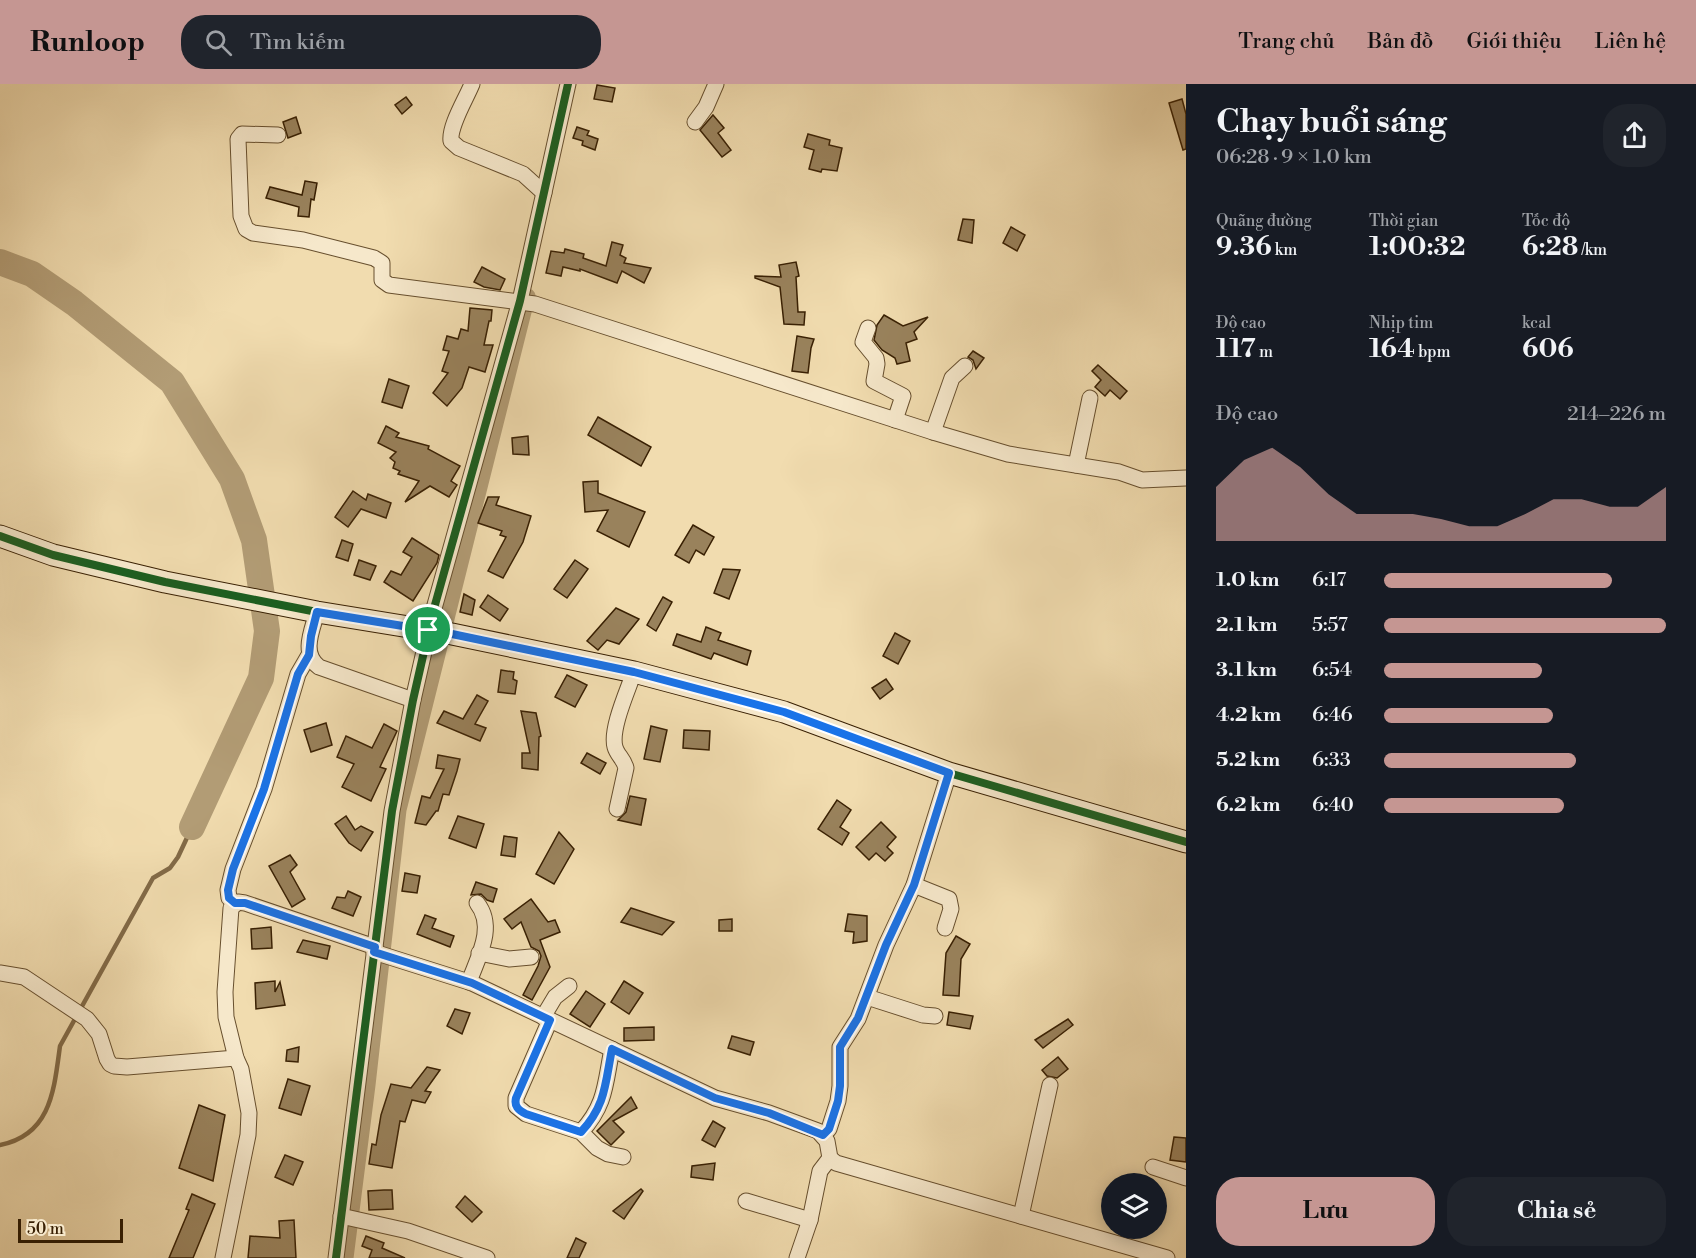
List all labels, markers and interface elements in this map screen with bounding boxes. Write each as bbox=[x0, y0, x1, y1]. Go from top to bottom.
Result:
search box bbox=[181, 15, 601, 69]
text: Runloop bbox=[30, 25, 145, 60]
icon: search bbox=[202, 26, 235, 59]
text: Tìm kiếm bbox=[250, 29, 346, 56]
text: Trang chủ bbox=[1238, 29, 1334, 55]
text: Bản đồ bbox=[1367, 29, 1433, 55]
text: Giới thiệu bbox=[1466, 29, 1562, 55]
text: Liên hệ bbox=[1595, 29, 1666, 55]
text: Chạy buổi sáng bbox=[1216, 102, 1447, 143]
button: share bbox=[1603, 104, 1666, 167]
text: 06:28 · 9 × 1.0 km bbox=[1216, 145, 1372, 170]
text: Quãng đường bbox=[1216, 211, 1312, 231]
text: Thời gian bbox=[1369, 211, 1438, 231]
text: Tốc độ bbox=[1522, 211, 1570, 231]
text: 9.36 bbox=[1216, 231, 1272, 263]
text: 1:00:32 bbox=[1369, 231, 1465, 263]
text: 6:28 bbox=[1522, 231, 1578, 263]
text: km bbox=[1272, 240, 1297, 260]
text: /km bbox=[1578, 240, 1607, 260]
text: Độ cao bbox=[1216, 313, 1266, 333]
text: Nhịp tim bbox=[1369, 313, 1433, 333]
text: kcal bbox=[1522, 313, 1551, 333]
text: 117 bbox=[1216, 333, 1256, 365]
text: 164 bbox=[1369, 333, 1415, 365]
text: 606 bbox=[1522, 333, 1574, 365]
text: m bbox=[1256, 342, 1273, 362]
text: bpm bbox=[1415, 342, 1451, 362]
text: Độ cao bbox=[1216, 402, 1278, 427]
text: 214–226 m bbox=[1567, 402, 1666, 427]
text: 1.0 km bbox=[1216, 568, 1280, 593]
text: 6:17 bbox=[1312, 568, 1346, 593]
pin bbox=[402, 604, 453, 655]
icon: arrive bbox=[411, 613, 444, 646]
text: 2.1 km bbox=[1216, 613, 1278, 638]
text: 5:57 bbox=[1312, 613, 1348, 638]
text: 3.1 km bbox=[1216, 658, 1277, 683]
text: 6:54 bbox=[1312, 658, 1352, 683]
text: 4.2 km bbox=[1216, 703, 1281, 728]
text: 6:46 bbox=[1312, 703, 1353, 728]
text: 5.2 km bbox=[1216, 748, 1280, 773]
text: 6:33 bbox=[1312, 748, 1351, 773]
text: 6.2 km bbox=[1216, 793, 1280, 818]
text: 6:40 bbox=[1312, 793, 1354, 818]
map controls bbox=[1101, 1173, 1167, 1239]
button: layers bbox=[1101, 1173, 1167, 1239]
button: Lưu bbox=[1216, 1177, 1435, 1246]
button: Chia sẻ bbox=[1447, 1177, 1666, 1246]
scale bar bbox=[18, 1216, 123, 1244]
text: 50 m bbox=[27, 1219, 64, 1239]

